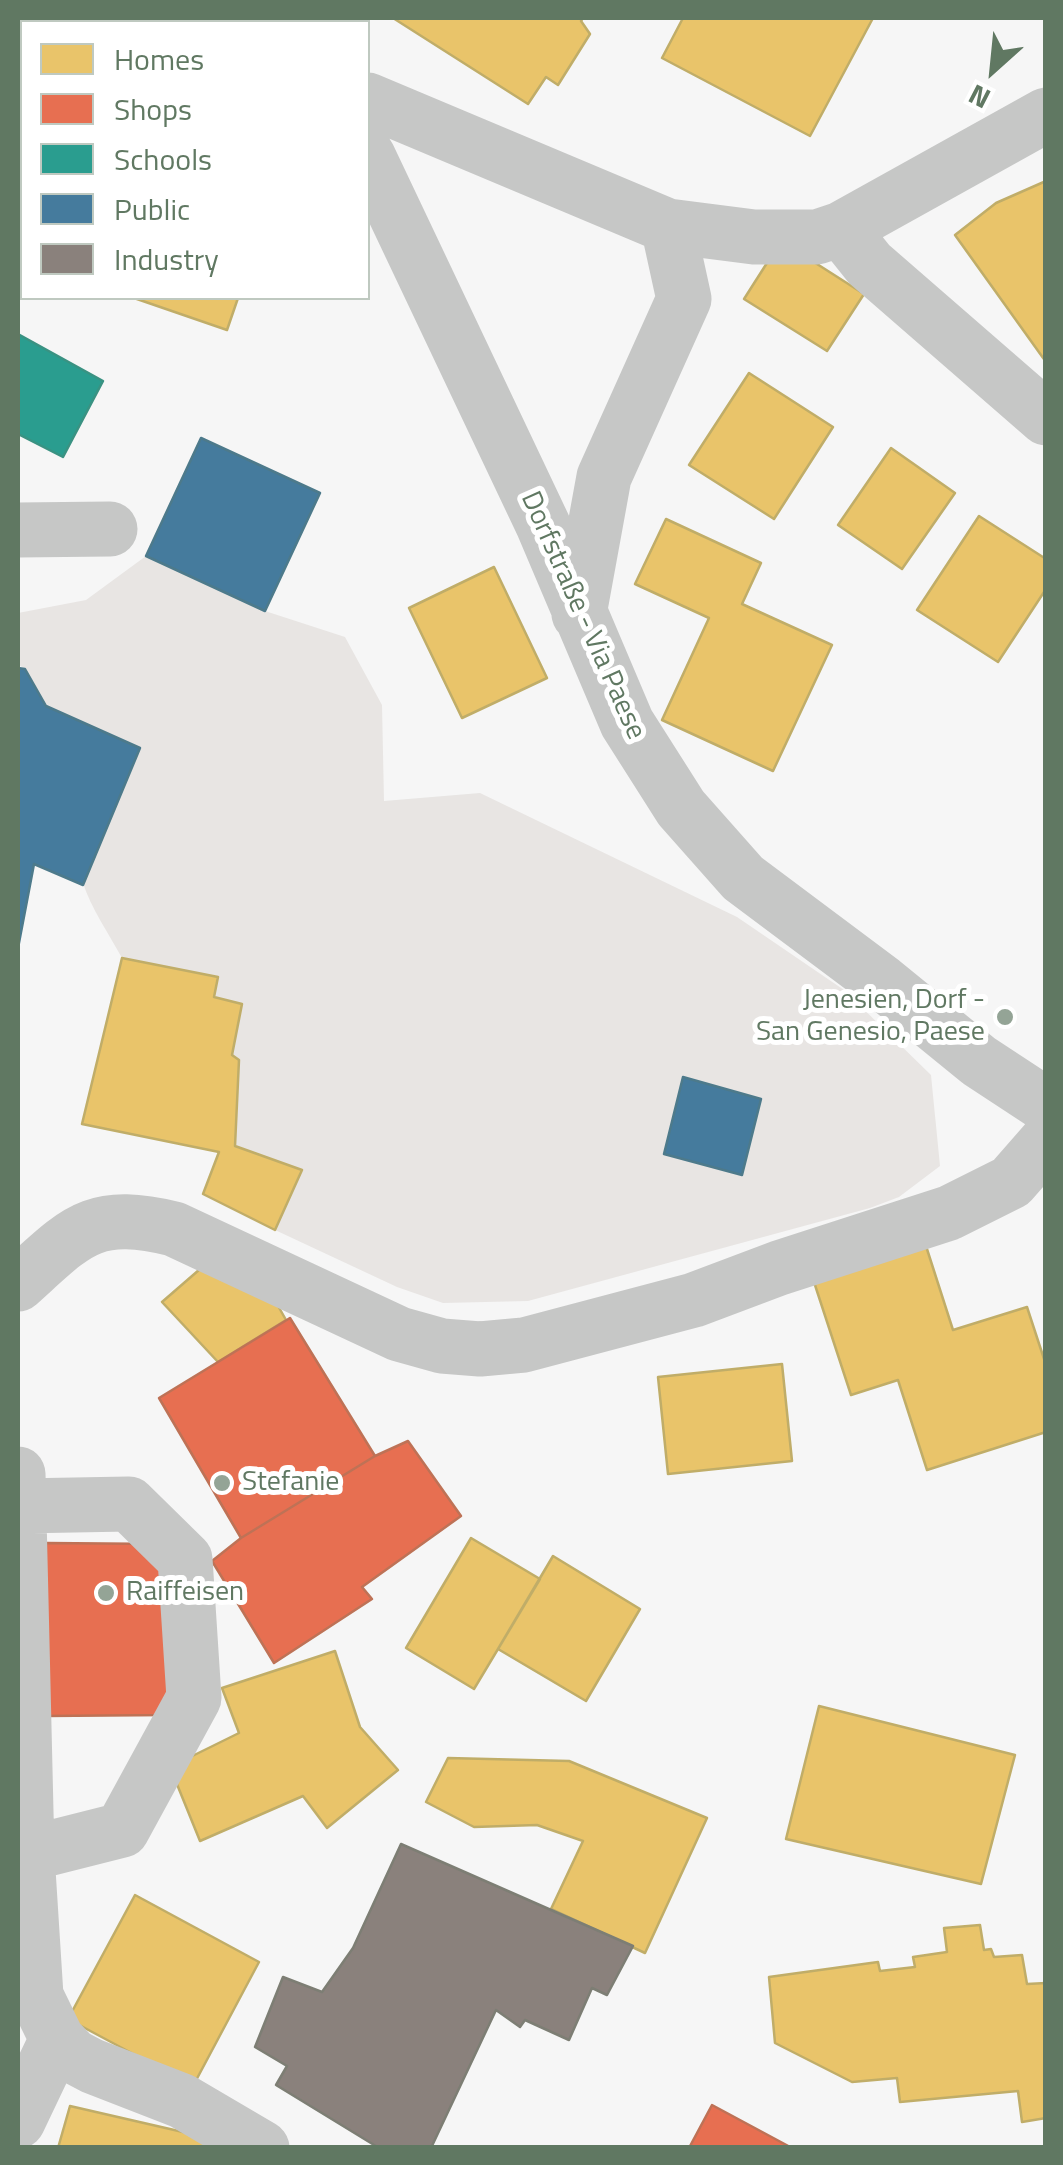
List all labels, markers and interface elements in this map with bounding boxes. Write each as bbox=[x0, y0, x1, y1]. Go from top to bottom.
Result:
legend bbox=[20, 20, 370, 300]
north arrow bbox=[943, 20, 1043, 120]
text: Homes bbox=[114, 36, 204, 82]
text: N bbox=[961, 74, 998, 121]
text: Shops bbox=[114, 86, 192, 132]
text: Schools bbox=[114, 136, 212, 182]
text: Public bbox=[114, 186, 190, 232]
text: Industry bbox=[114, 236, 219, 282]
street label: Dorfstraße - Via Paese bbox=[512, 487, 652, 745]
place label: Jenesien, Dorf - San Genesio, Paese bbox=[756, 984, 985, 1050]
marker: Jenesien, Dorf - San Genesio, Paese bbox=[994, 1006, 1016, 1028]
place label: Stefanie bbox=[242, 1466, 339, 1500]
marker: Stefanie bbox=[211, 1472, 233, 1494]
place label: Raiffeisen bbox=[126, 1576, 244, 1610]
marker: Raiffeisen bbox=[95, 1582, 117, 1604]

